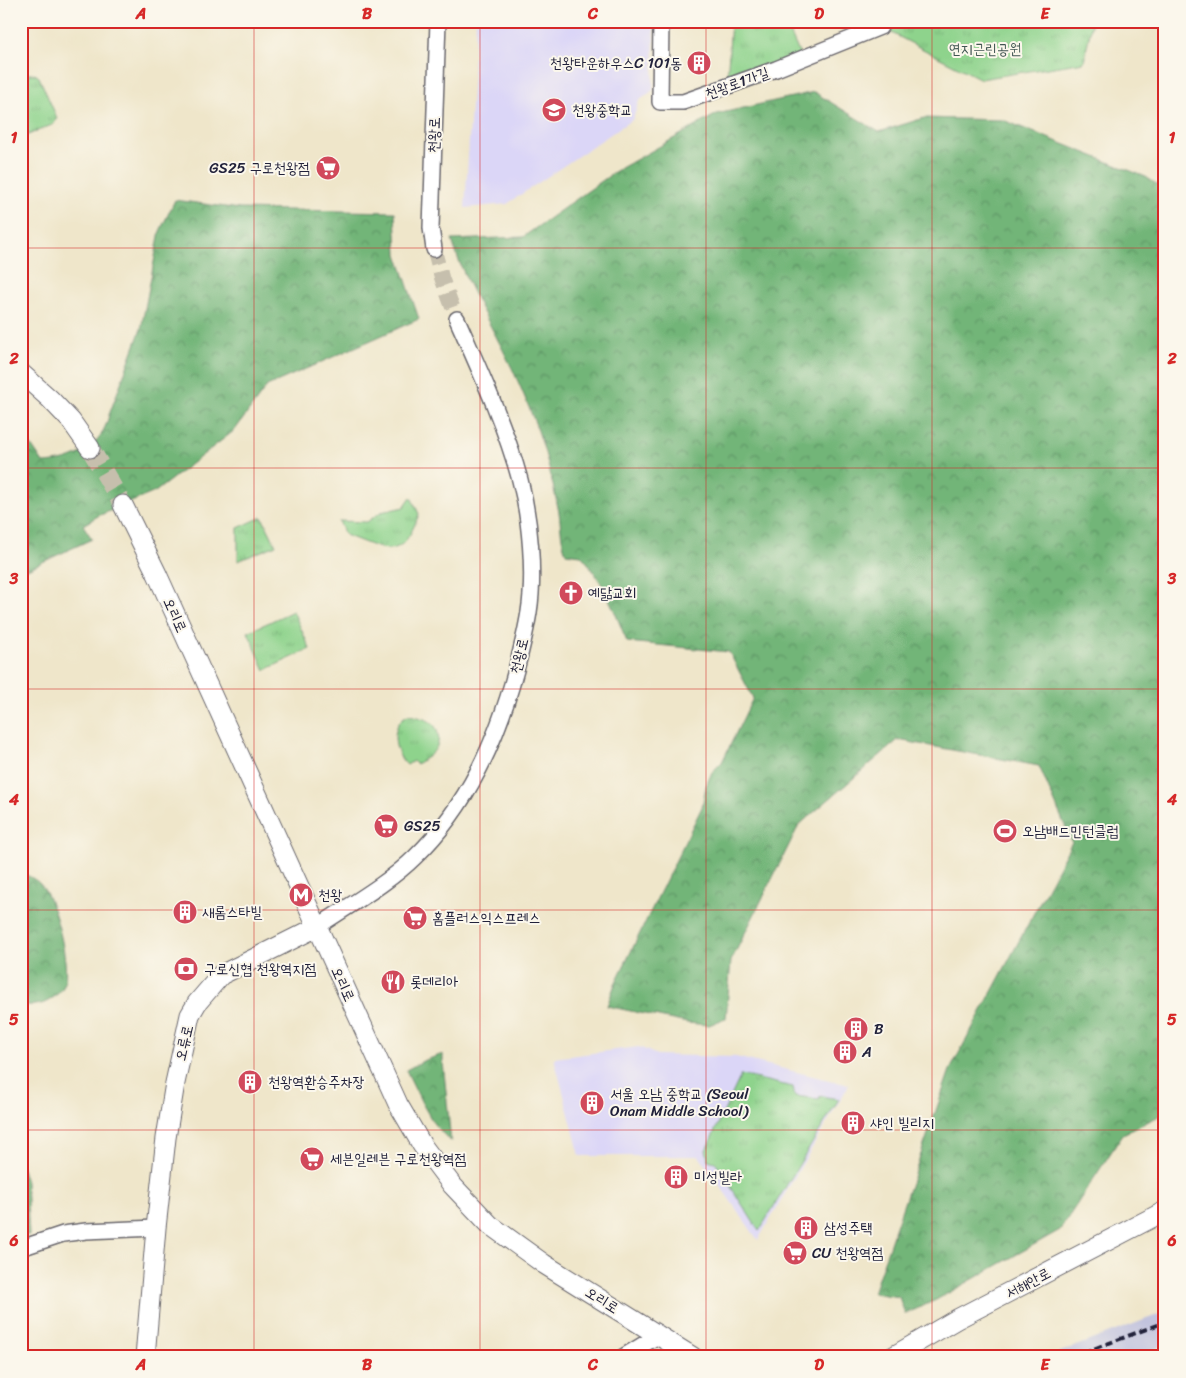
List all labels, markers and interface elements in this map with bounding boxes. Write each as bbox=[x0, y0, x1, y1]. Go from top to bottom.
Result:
text: A bbox=[135, 0, 146, 28]
text: B bbox=[362, 0, 373, 28]
text: C bbox=[587, 0, 599, 28]
text: D bbox=[814, 0, 824, 28]
text: E bbox=[1041, 0, 1051, 28]
park label: 연지근린공원 bbox=[949, 36, 1021, 62]
place label: 천왕타운하우스C 101동 bbox=[550, 50, 682, 76]
building icon: 천왕타운하우스C 101동 bbox=[686, 50, 712, 76]
street label: 천왕로1가길 bbox=[701, 59, 773, 107]
school or university icon: 천왕중학교 bbox=[541, 97, 567, 123]
place label: 천왕중학교 bbox=[572, 97, 632, 123]
street label: 천왕로 bbox=[420, 116, 448, 154]
text: 1 bbox=[11, 123, 18, 152]
text: 1 bbox=[1169, 123, 1176, 152]
place label: GS25 구로천왕점 bbox=[209, 155, 310, 181]
supermarket icon: GS25 구로천왕점 bbox=[315, 155, 341, 181]
text: 2 bbox=[8, 344, 19, 373]
text: 2 bbox=[1166, 344, 1177, 373]
text: 3 bbox=[9, 564, 19, 593]
text: 3 bbox=[1167, 564, 1177, 593]
church icon: 예닮교회 bbox=[558, 580, 584, 606]
place label: 예닮교회 bbox=[588, 580, 636, 606]
street label: 오리로 bbox=[156, 593, 194, 637]
street label: 천왕로 bbox=[502, 635, 536, 677]
text: 4 bbox=[8, 785, 19, 814]
text: 4 bbox=[1166, 785, 1177, 814]
supermarket icon: GS25 bbox=[373, 813, 399, 839]
place label: GS25 bbox=[404, 813, 441, 839]
sports icon: 오남배드민턴클럽 bbox=[992, 818, 1018, 844]
place label: 오남배드민턴클럽 bbox=[1022, 818, 1119, 844]
metro station icon: 천왕 bbox=[288, 882, 314, 908]
place label: 천왕 bbox=[318, 882, 342, 908]
building icon: 새롬스타빌 bbox=[172, 899, 198, 925]
place label: 새롬스타빌 bbox=[202, 899, 262, 925]
supermarket icon: 홈플러스익스프레스 bbox=[402, 905, 428, 931]
place label: 홈플러스익스프레스 bbox=[432, 905, 541, 931]
bank icon: 구로신협 천왕역지점 bbox=[173, 956, 199, 982]
place label: 구로신협 천왕역지점 bbox=[204, 956, 317, 982]
street label: 오리로 bbox=[324, 962, 362, 1006]
restaurant icon: 롯데리아 bbox=[380, 969, 406, 995]
place label: 롯데리아 bbox=[410, 969, 458, 995]
text: 5 bbox=[9, 1005, 19, 1034]
text: 5 bbox=[1167, 1005, 1177, 1034]
building icon: B bbox=[843, 1016, 869, 1042]
place label: B bbox=[874, 1016, 884, 1042]
street label: 오류로 bbox=[167, 1022, 201, 1064]
building icon: A bbox=[832, 1039, 858, 1065]
place label: A bbox=[861, 1039, 872, 1065]
building icon: 천왕역환승주차장 bbox=[237, 1069, 263, 1095]
place label: 천왕역환승주차장 bbox=[268, 1069, 365, 1095]
place label: 서울 오남 중학교 (Seoul Onam Middle School) bbox=[610, 1081, 749, 1124]
building icon: 서울 오남 중학교 (Seoul Onam Middle School) bbox=[579, 1090, 605, 1116]
building icon: 샤인 빌리지 bbox=[840, 1110, 866, 1136]
place label: 샤인 빌리지 bbox=[870, 1110, 934, 1136]
supermarket icon: 세븐일레븐 구로천왕역점 bbox=[299, 1146, 325, 1172]
place label: 세븐일레븐 구로천왕역점 bbox=[330, 1146, 467, 1172]
building icon: 미성빌라 bbox=[663, 1164, 689, 1190]
place label: 미성빌라 bbox=[694, 1164, 742, 1190]
building icon: 삼성주택 bbox=[793, 1215, 819, 1241]
place label: 삼성주택 bbox=[824, 1215, 872, 1241]
text: 6 bbox=[8, 1226, 19, 1255]
text: 6 bbox=[1166, 1226, 1177, 1255]
supermarket icon: CU 천왕역점 bbox=[782, 1240, 808, 1266]
place label: CU 천왕역점 bbox=[812, 1240, 883, 1266]
street label: 서해안로 bbox=[1001, 1260, 1055, 1306]
street label: 오리로 bbox=[580, 1279, 624, 1321]
text: A bbox=[135, 1350, 146, 1378]
text: B bbox=[362, 1350, 373, 1378]
text: C bbox=[587, 1350, 599, 1378]
text: D bbox=[814, 1350, 824, 1378]
text: E bbox=[1041, 1350, 1051, 1378]

